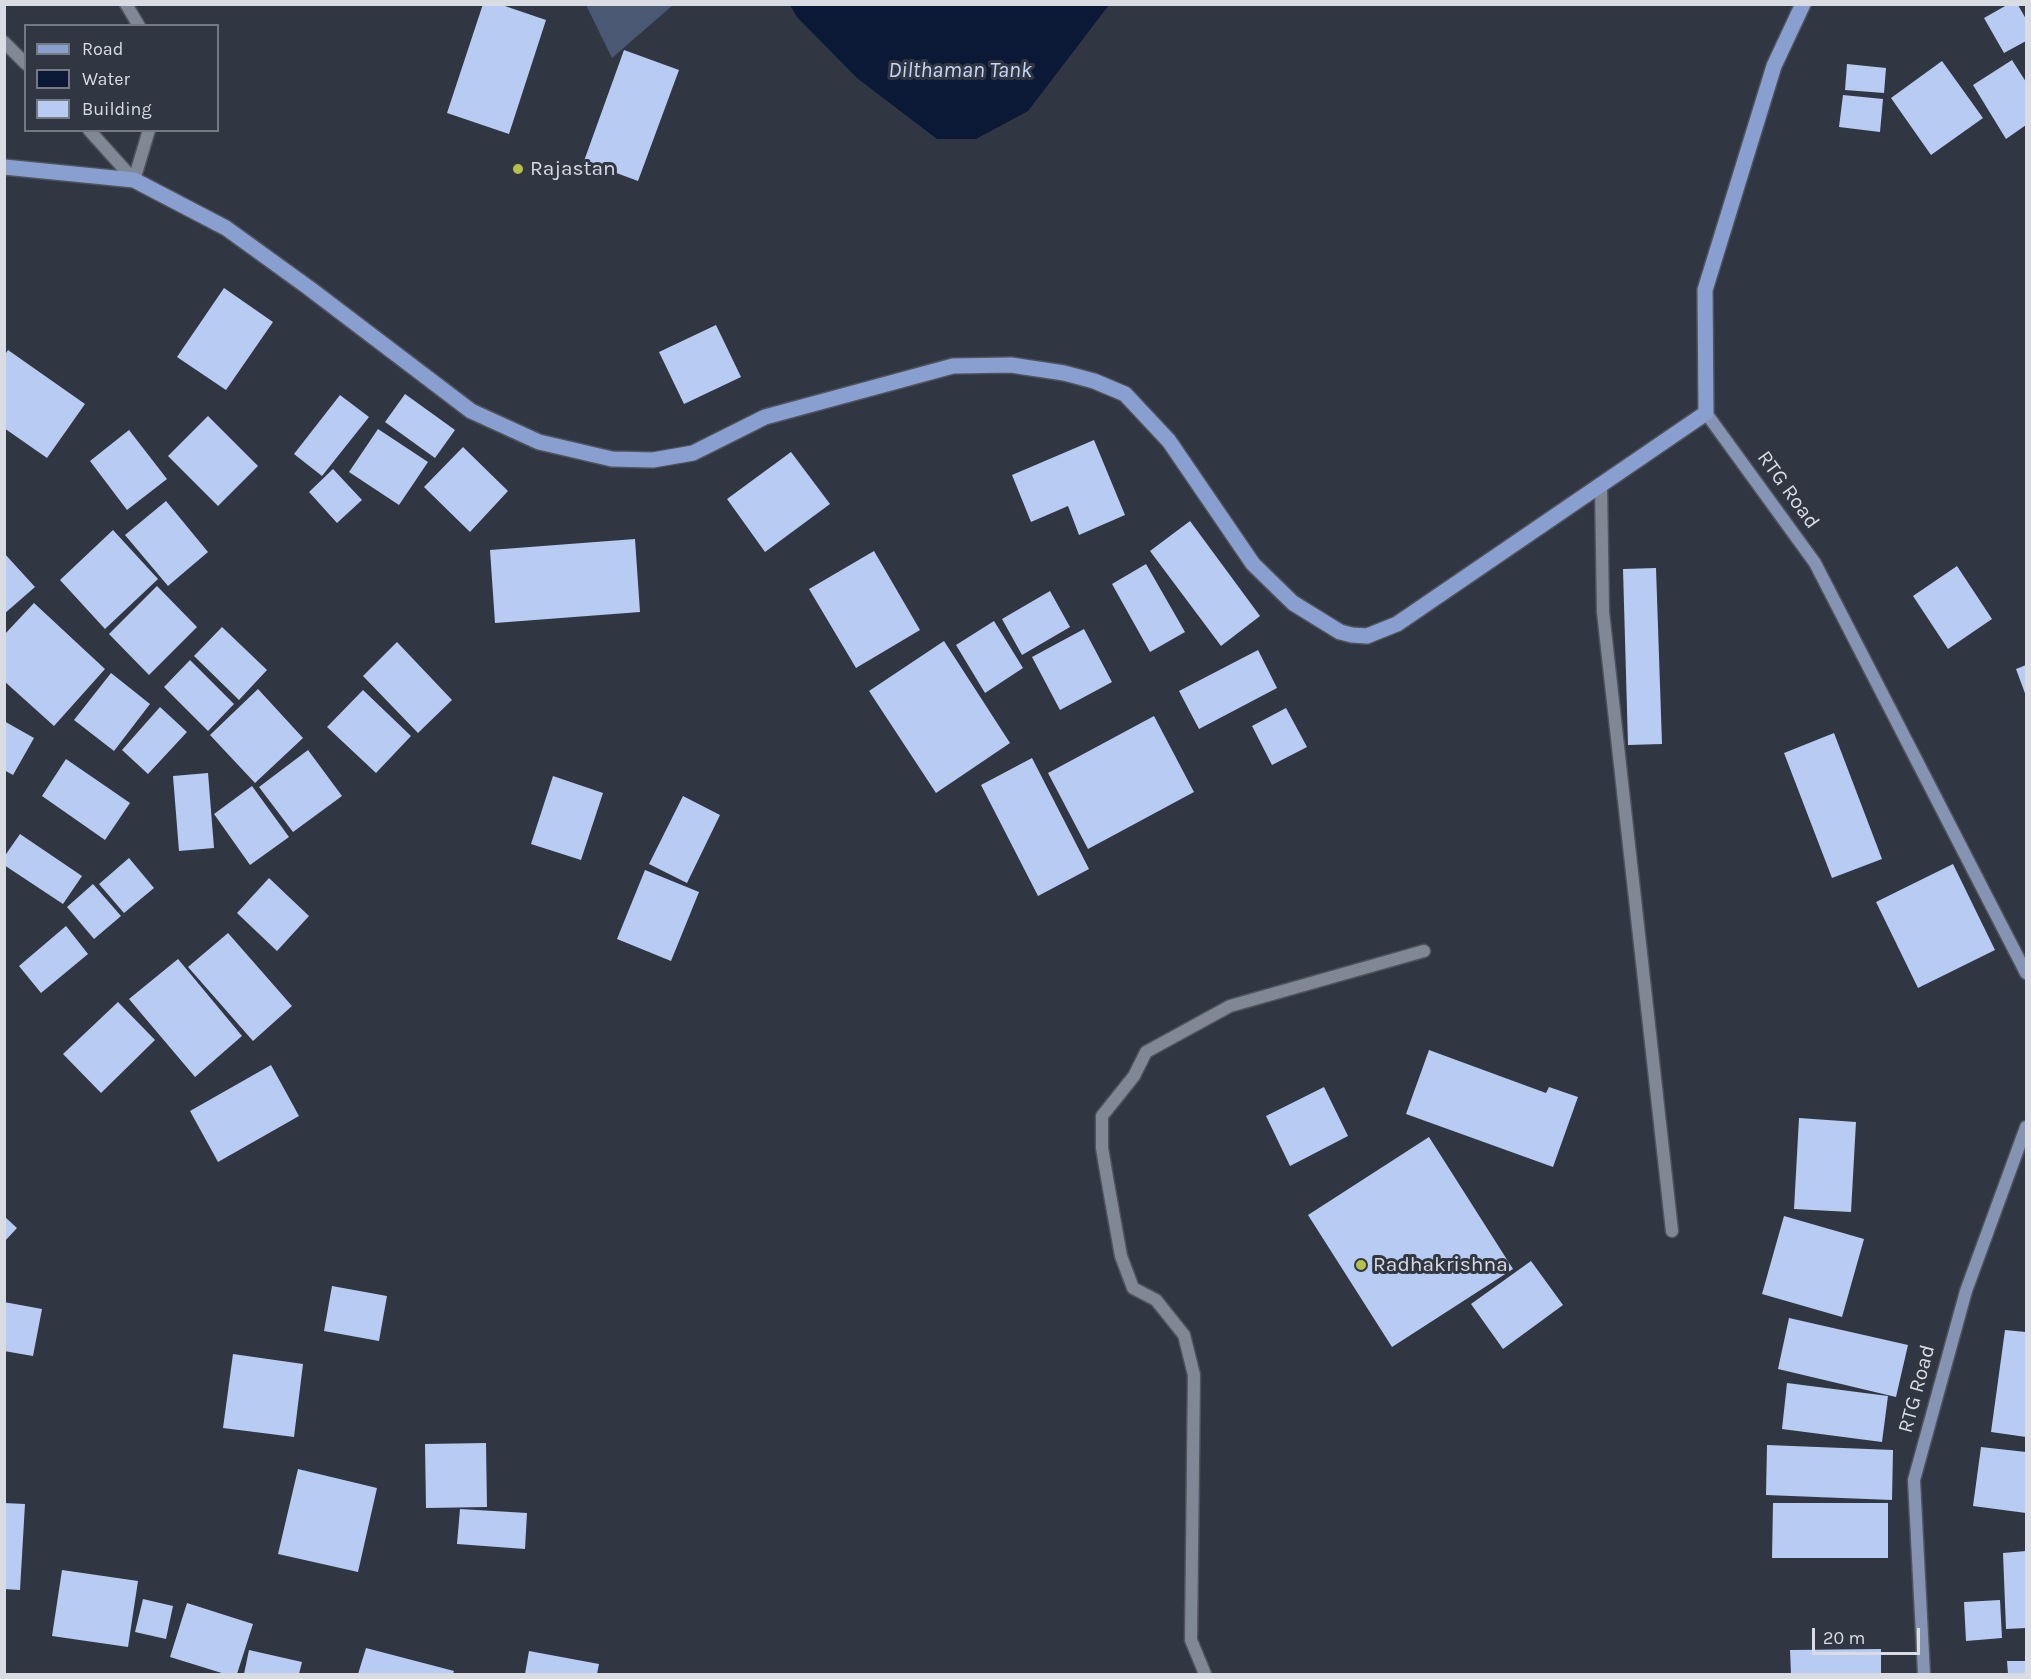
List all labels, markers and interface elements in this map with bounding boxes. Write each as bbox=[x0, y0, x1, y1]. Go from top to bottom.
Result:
legend bbox=[24, 24, 219, 132]
text: Road bbox=[82, 38, 123, 60]
water label: Dilthaman Tank bbox=[888, 58, 1032, 84]
text: Water bbox=[82, 68, 130, 90]
text: Building bbox=[82, 98, 152, 120]
place label: Rajastan bbox=[530, 156, 616, 182]
marker: Rajastan bbox=[511, 162, 525, 176]
street label: RTG Road bbox=[1751, 446, 1825, 534]
place label: Radhakrishna bbox=[1373, 1252, 1508, 1278]
marker: Radhakrishna bbox=[1354, 1258, 1368, 1272]
street label: RTG Road bbox=[1893, 1342, 1941, 1436]
scale bar bbox=[1815, 1616, 1923, 1654]
text: 20 m bbox=[1823, 1627, 1865, 1649]

